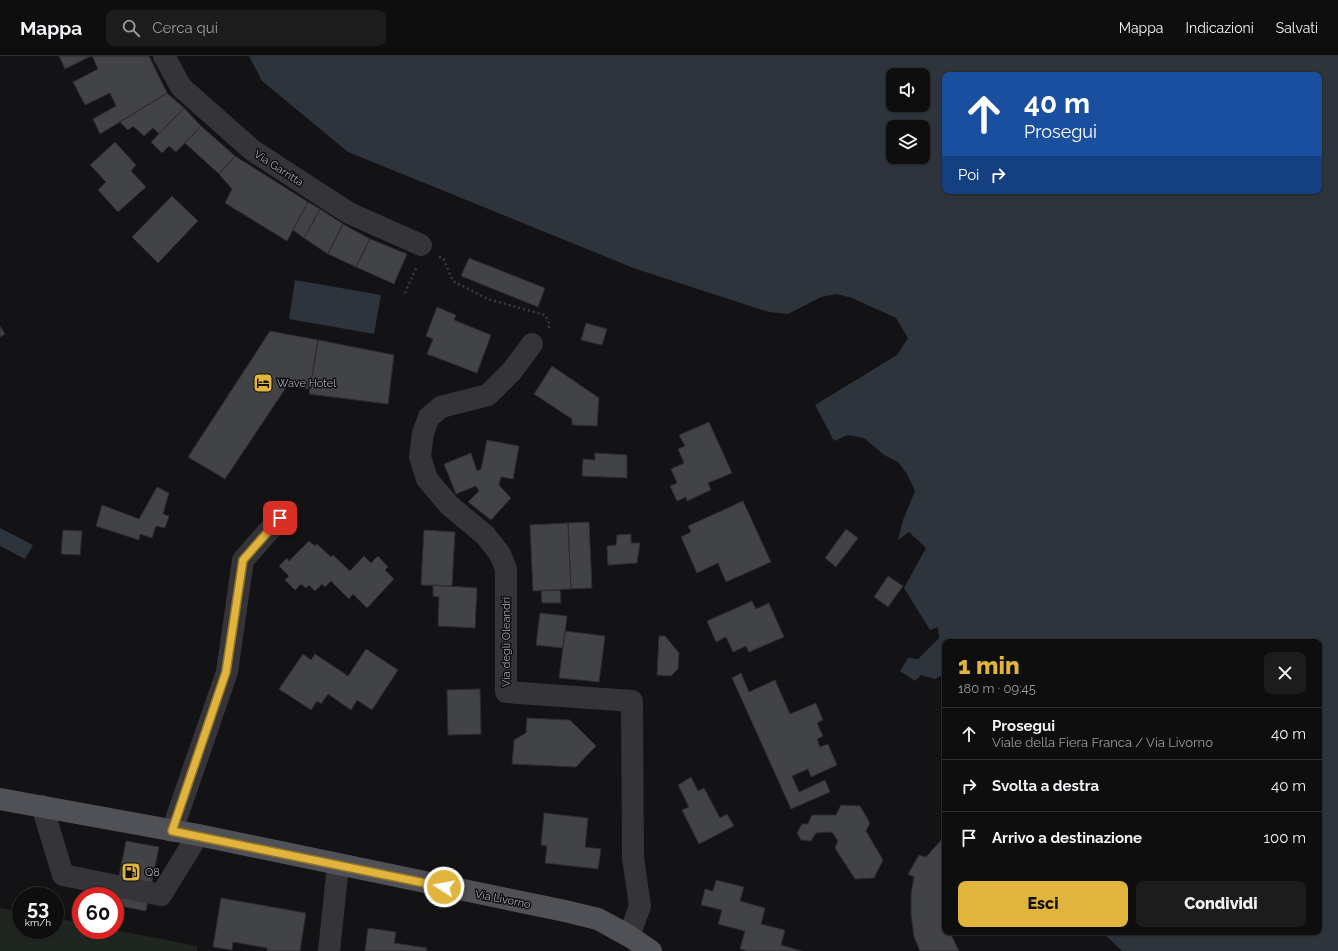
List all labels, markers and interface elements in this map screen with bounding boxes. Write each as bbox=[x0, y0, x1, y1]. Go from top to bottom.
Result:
search box bbox=[106, 10, 386, 46]
text: Mappa bbox=[20, 17, 82, 39]
icon: search bbox=[120, 17, 142, 39]
text: Cerca qui bbox=[152, 19, 218, 37]
text: Mappa bbox=[1119, 20, 1164, 36]
text: Indicazioni bbox=[1186, 20, 1254, 36]
text: Salvati bbox=[1276, 20, 1318, 36]
map controls bbox=[886, 68, 930, 164]
button: sound bbox=[886, 68, 930, 112]
text: 40 m bbox=[1024, 87, 1090, 120]
icon: ahead bbox=[958, 88, 1010, 140]
button: layers bbox=[886, 120, 930, 164]
text: Prosegui bbox=[1024, 121, 1097, 142]
street label: Via Garritta bbox=[252, 148, 306, 189]
icon: right bbox=[987, 164, 1009, 186]
text: Poi bbox=[958, 166, 979, 184]
hotel icon: Wave Hotel bbox=[252, 372, 274, 394]
place label: Wave Hotel bbox=[277, 377, 336, 390]
pin bbox=[263, 501, 297, 535]
icon: arrive bbox=[269, 507, 291, 529]
street label: Via degli Oleandri bbox=[500, 597, 513, 687]
text: 1 min bbox=[958, 651, 1020, 680]
button: close bbox=[1264, 652, 1306, 694]
text: 180 m · 09:45 bbox=[958, 681, 1036, 696]
text: Prosegui bbox=[992, 717, 1055, 735]
icon: ahead bbox=[958, 723, 980, 745]
text: 40 m bbox=[1271, 725, 1306, 743]
text: Viale della Fiera Franca / Via Livorno bbox=[992, 735, 1213, 750]
icon: right bbox=[958, 775, 980, 797]
text: Svolta a destra bbox=[992, 777, 1099, 795]
text: 40 m bbox=[1271, 777, 1306, 795]
icon: arrive bbox=[958, 827, 980, 849]
text: Arrivo a destinazione bbox=[992, 829, 1142, 847]
text: 100 m bbox=[1264, 829, 1306, 847]
fuel station icon: Q8 bbox=[120, 861, 142, 883]
place label: Q8 bbox=[145, 866, 160, 879]
position arrow bbox=[423, 866, 465, 908]
button: Esci bbox=[958, 881, 1128, 927]
button: Condividi bbox=[1136, 881, 1306, 927]
speed limit sign: 60 bbox=[72, 887, 124, 939]
street label: Via Livorno bbox=[474, 888, 532, 911]
text: 53 bbox=[27, 896, 49, 920]
text: km/h bbox=[25, 917, 51, 928]

